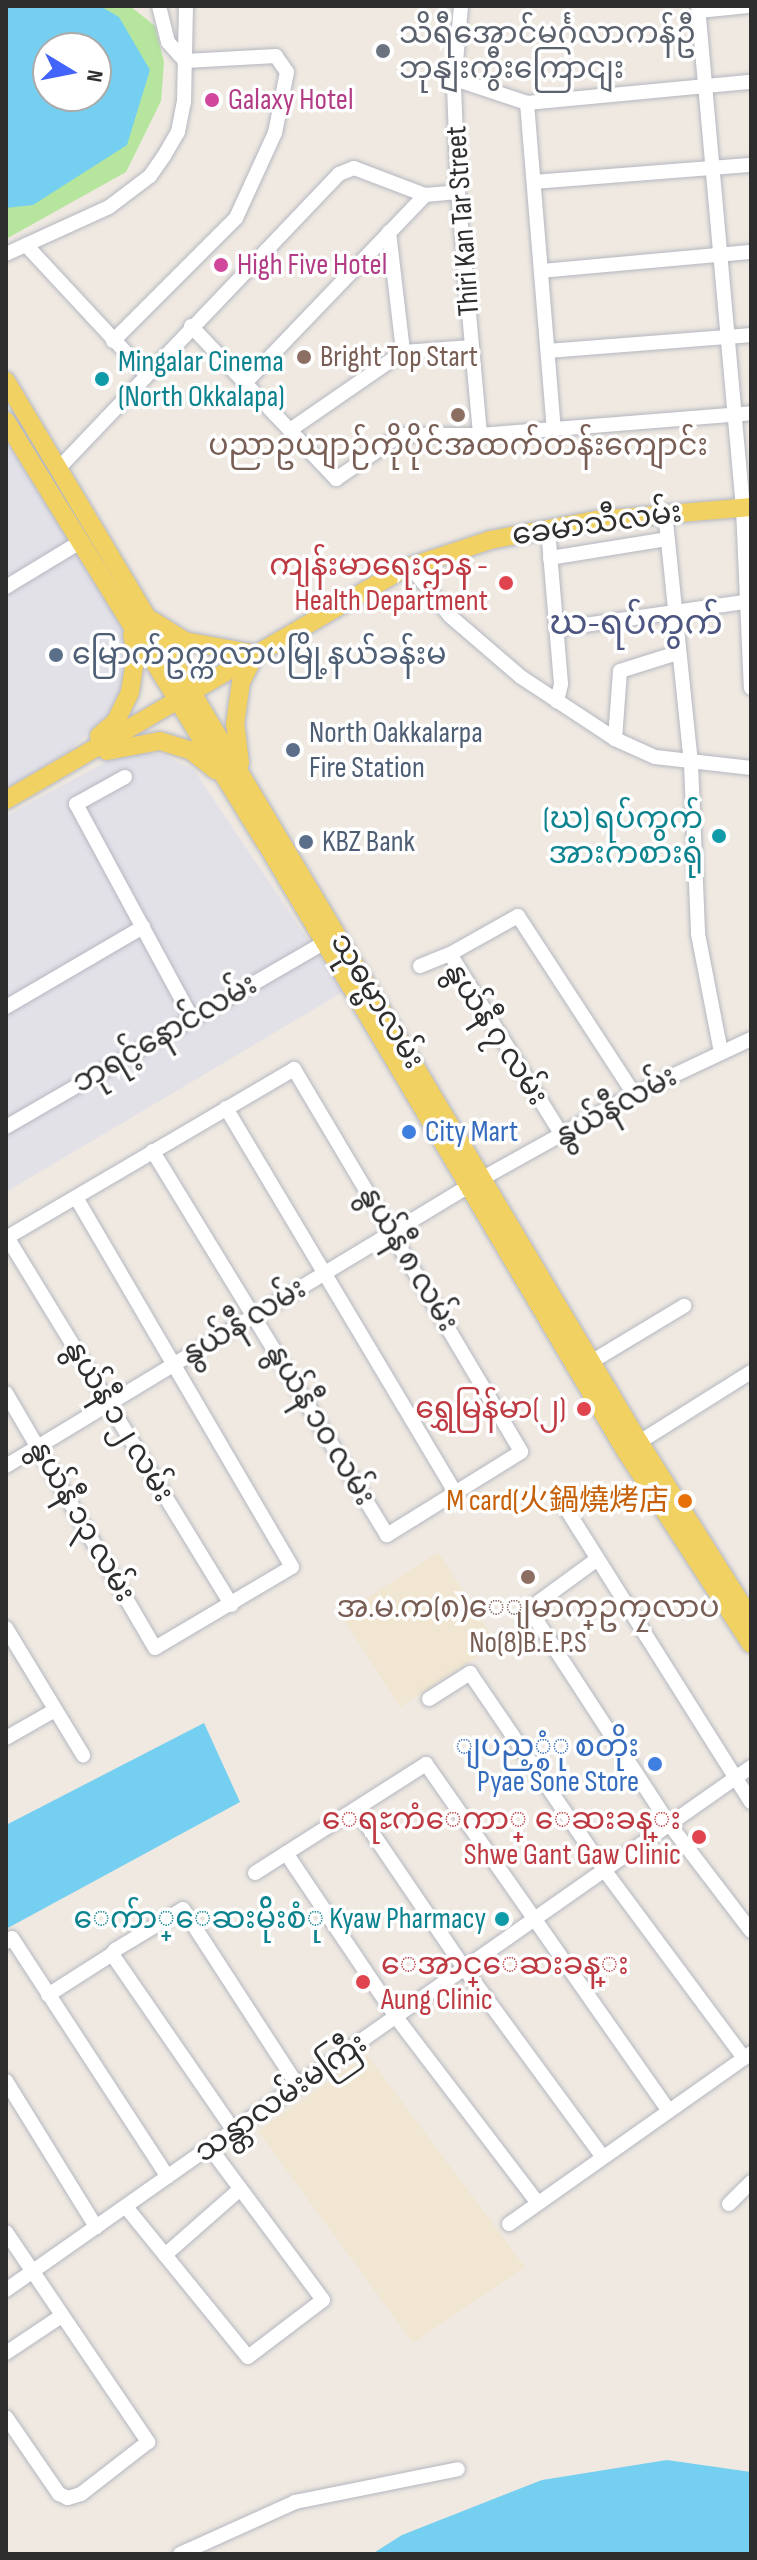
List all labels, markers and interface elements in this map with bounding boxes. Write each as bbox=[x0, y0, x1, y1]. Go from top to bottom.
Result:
place label: သိရီအောင်မင်္ဂလာကန်ဦ ဘုနျးကွီးကြောငျး bbox=[399, 16, 696, 86]
north arrow bbox=[32, 32, 112, 112]
marker: သိရီအောင်မင်္ဂလာကန်ဦ ဘုနျးကွီးကြောငျး bbox=[374, 42, 392, 60]
text: N bbox=[80, 68, 108, 84]
place label: Galaxy Hotel bbox=[228, 82, 353, 118]
marker: Galaxy Hotel bbox=[203, 91, 221, 109]
street label: Thiri Kan Tar Street bbox=[438, 125, 488, 317]
place label: High Five Hotel bbox=[237, 247, 387, 283]
marker: High Five Hotel bbox=[212, 256, 230, 274]
place label: Bright Top Start bbox=[320, 339, 478, 375]
place label: Mingalar Cinema (North Okkalapa) bbox=[118, 344, 285, 414]
marker: Bright Top Start bbox=[295, 348, 313, 366]
marker: Mingalar Cinema (North Okkalapa) bbox=[93, 370, 111, 388]
marker: ပညာဥယျာဉ်ကိုပိုင်အထက်တန်းကျောင်း bbox=[449, 406, 467, 424]
place label: ပညာဥယျာဉ်ကိုပိုင်အထက်တန်းကျောင်း bbox=[208, 428, 708, 464]
street label: ခေမာသီလမ်း bbox=[510, 494, 684, 554]
place label: ကျန်းမာရေးဌာန - Health Department bbox=[269, 548, 488, 618]
marker: ကျန်းမာရေးဌာန - Health Department bbox=[495, 572, 517, 594]
district label: ဃ-ရပ်ကွက် bbox=[549, 604, 723, 644]
place label: မြောက်ဥက္ကလာပမြို့နယ်ခန်းမ bbox=[72, 637, 446, 673]
marker: မြောက်ဥက္ကလာပမြို့နယ်ခန်းမ bbox=[47, 646, 65, 664]
place label: North Oakkalarpa Fire Station bbox=[309, 715, 483, 786]
marker: North Oakkalarpa Fire Station bbox=[284, 741, 302, 759]
place label: (ဃ) ရပ်ကွက် အားကစားရုံ bbox=[543, 801, 703, 872]
place label: KBZ Bank bbox=[322, 824, 415, 860]
marker: (ဃ) ရပ်ကွက် အားကစားရုံ bbox=[710, 827, 728, 845]
marker: KBZ Bank bbox=[297, 833, 315, 851]
street label: သုဓမ္မာလမ်း bbox=[322, 926, 432, 1076]
street label: နွယ်နီ ၇ လမ်း bbox=[436, 956, 556, 1112]
street label: ဘုရင့်နောင်လမ်း bbox=[66, 967, 264, 1101]
street label: နွယ်နီလမ်း bbox=[549, 1059, 683, 1155]
place label: City Mart bbox=[425, 1114, 518, 1150]
marker: City Mart bbox=[400, 1123, 418, 1141]
street label: နွယ်နီ ၈ လမ်း bbox=[351, 1180, 465, 1338]
street label: နွယ်နီ လမ်း bbox=[175, 1271, 313, 1373]
street label: နွယ်နီ ၁၂ လမ်း bbox=[57, 1333, 181, 1509]
street label: နွယ်နီ ၁၀ လမ်း bbox=[258, 1338, 382, 1512]
place label: ရွှေမြန်မာ(၂) bbox=[415, 1391, 566, 1427]
marker: ရွှေမြန်မာ(၂) bbox=[573, 1398, 595, 1420]
street label: နွယ်နီ ၁၃ လမ်း bbox=[21, 1434, 143, 1608]
place label: M card(火鍋燒烤店 bbox=[446, 1483, 669, 1519]
marker: M card(火鍋燒烤店 bbox=[676, 1492, 694, 1510]
marker: အ.မ.က(၈)ေျမာက္ဥကၠလာပ No(8)B.E.P.S bbox=[519, 1568, 537, 1586]
place label: အ.မ.က(၈)ေျမာက္ဥကၠလာပ No(8)B.E.P.S bbox=[336, 1590, 720, 1660]
place label: ျပည့္စံု စတိုး Pyae Sone Store bbox=[455, 1729, 639, 1800]
marker: ျပည့္စံု စတိုး Pyae Sone Store bbox=[646, 1755, 664, 1773]
place label: ေရႊကံေကာ္ ေဆးခန္း Shwe Gant Gaw Clinic bbox=[325, 1802, 681, 1872]
marker: ေရႊကံေကာ္ ေဆးခန္း Shwe Gant Gaw Clinic bbox=[688, 1826, 710, 1848]
place label: ေက်ာ္ေဆးမ်ိုးစံု Kyaw Pharmacy bbox=[74, 1901, 486, 1937]
marker: ေက်ာ္ေဆးမ်ိုးစံု Kyaw Pharmacy bbox=[493, 1910, 511, 1928]
place label: ေအာင္ေဆးခန္း Aung Clinic bbox=[381, 1947, 629, 2018]
marker: ေအာင္ေဆးခန္း Aung Clinic bbox=[352, 1971, 374, 1993]
street label: သန္တာလမ်းမကြီး bbox=[188, 2025, 374, 2171]

